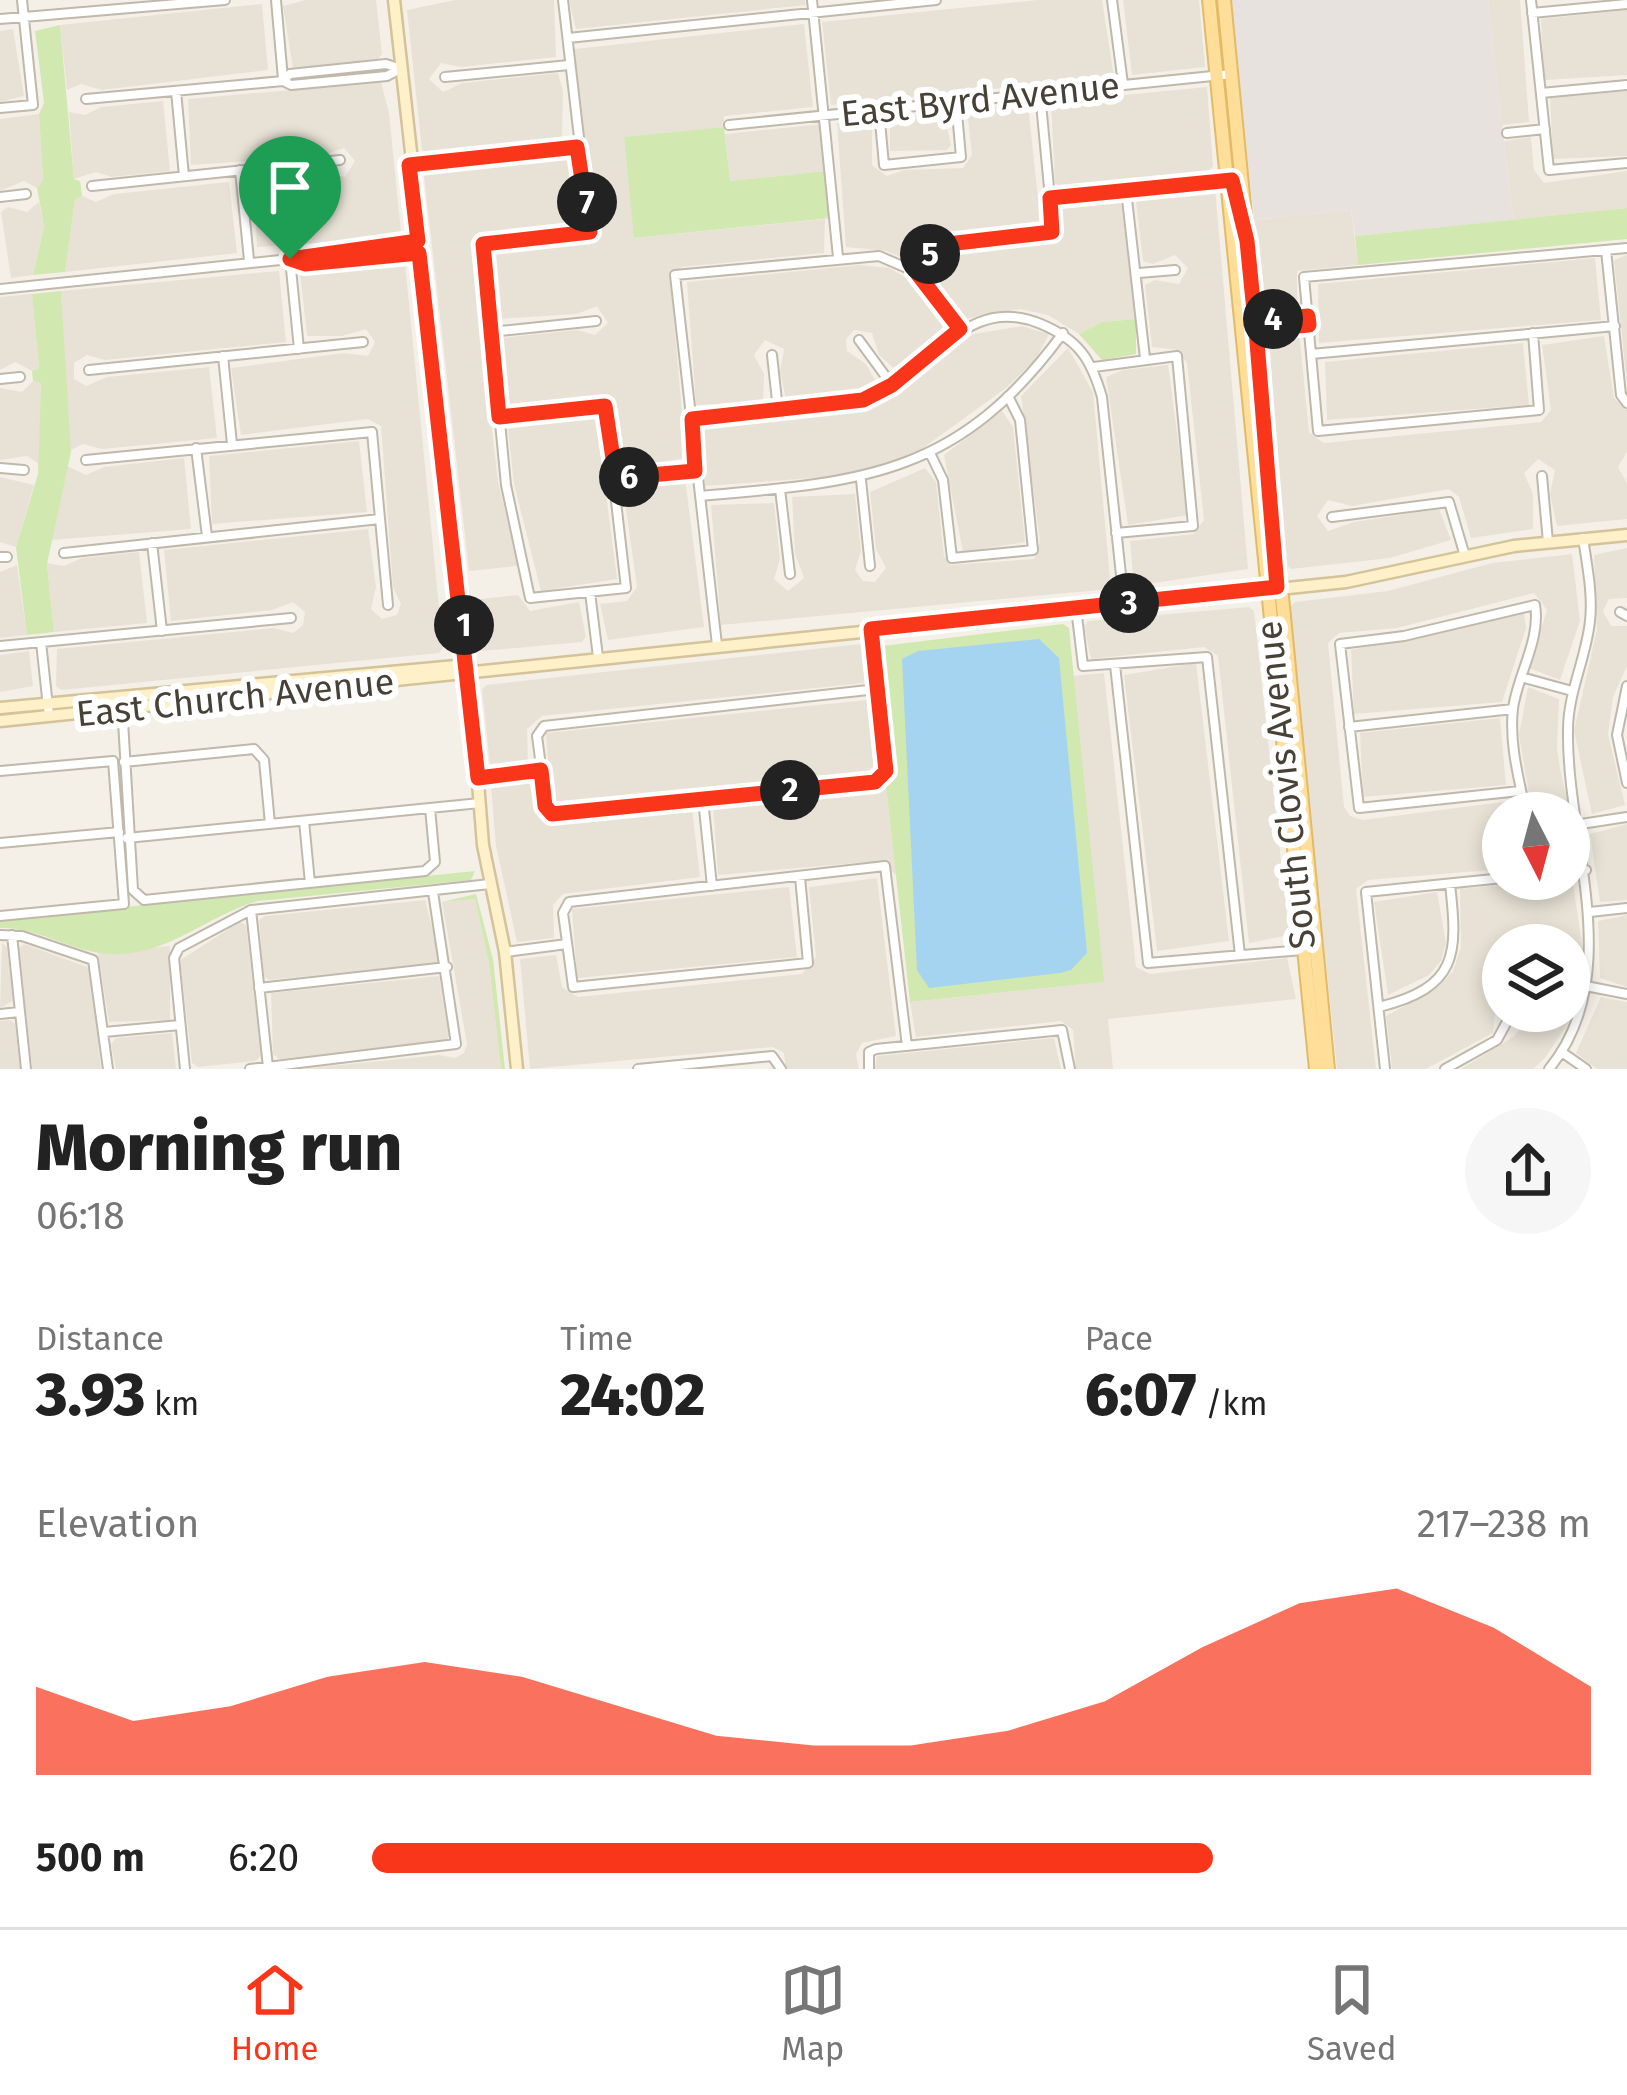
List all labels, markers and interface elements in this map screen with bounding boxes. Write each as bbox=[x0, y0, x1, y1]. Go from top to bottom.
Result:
street label: East Byrd Avenue bbox=[838, 63, 1122, 137]
pin bbox=[239, 136, 341, 259]
icon: arrive bbox=[257, 154, 323, 220]
pin: 7 bbox=[557, 172, 617, 232]
text: 7 bbox=[579, 182, 595, 222]
pin: 5 bbox=[900, 224, 960, 284]
text: 5 bbox=[921, 234, 939, 274]
pin: 4 bbox=[1243, 289, 1303, 349]
text: 4 bbox=[1264, 299, 1282, 339]
pin: 6 bbox=[599, 447, 659, 507]
text: 6 bbox=[620, 457, 638, 497]
pin: 3 bbox=[1099, 573, 1159, 633]
text: 3 bbox=[1120, 583, 1138, 623]
pin: 1 bbox=[434, 595, 494, 655]
text: 1 bbox=[456, 605, 472, 645]
street label: South Clovis Avenue bbox=[1247, 619, 1325, 951]
street label: East Church Avenue bbox=[74, 659, 396, 737]
pin: 2 bbox=[760, 760, 820, 820]
text: 2 bbox=[781, 770, 799, 810]
north arrow bbox=[1482, 792, 1590, 900]
map controls bbox=[1482, 792, 1590, 1032]
button: layers bbox=[1482, 924, 1590, 1032]
text: Morning run bbox=[36, 1108, 402, 1187]
button: share bbox=[1465, 1108, 1591, 1234]
text: 06:18 bbox=[36, 1193, 125, 1239]
text: Distance bbox=[36, 1319, 164, 1359]
text: Time bbox=[560, 1319, 633, 1359]
text: Pace bbox=[1085, 1319, 1153, 1359]
text: 3.93 bbox=[36, 1359, 145, 1431]
text: 24:02 bbox=[560, 1359, 705, 1431]
text: 6:07 bbox=[1085, 1359, 1196, 1431]
text: km bbox=[145, 1384, 199, 1424]
text: /km bbox=[1196, 1384, 1267, 1424]
text: Elevation bbox=[36, 1501, 199, 1547]
text: 217–238 m bbox=[1417, 1501, 1591, 1547]
text: 500 m bbox=[36, 1835, 145, 1881]
text: 6:20 bbox=[228, 1835, 299, 1881]
tab: Home bbox=[231, 1957, 319, 2069]
tab: Map bbox=[780, 1957, 846, 2069]
tab: Saved bbox=[1307, 1957, 1396, 2069]

